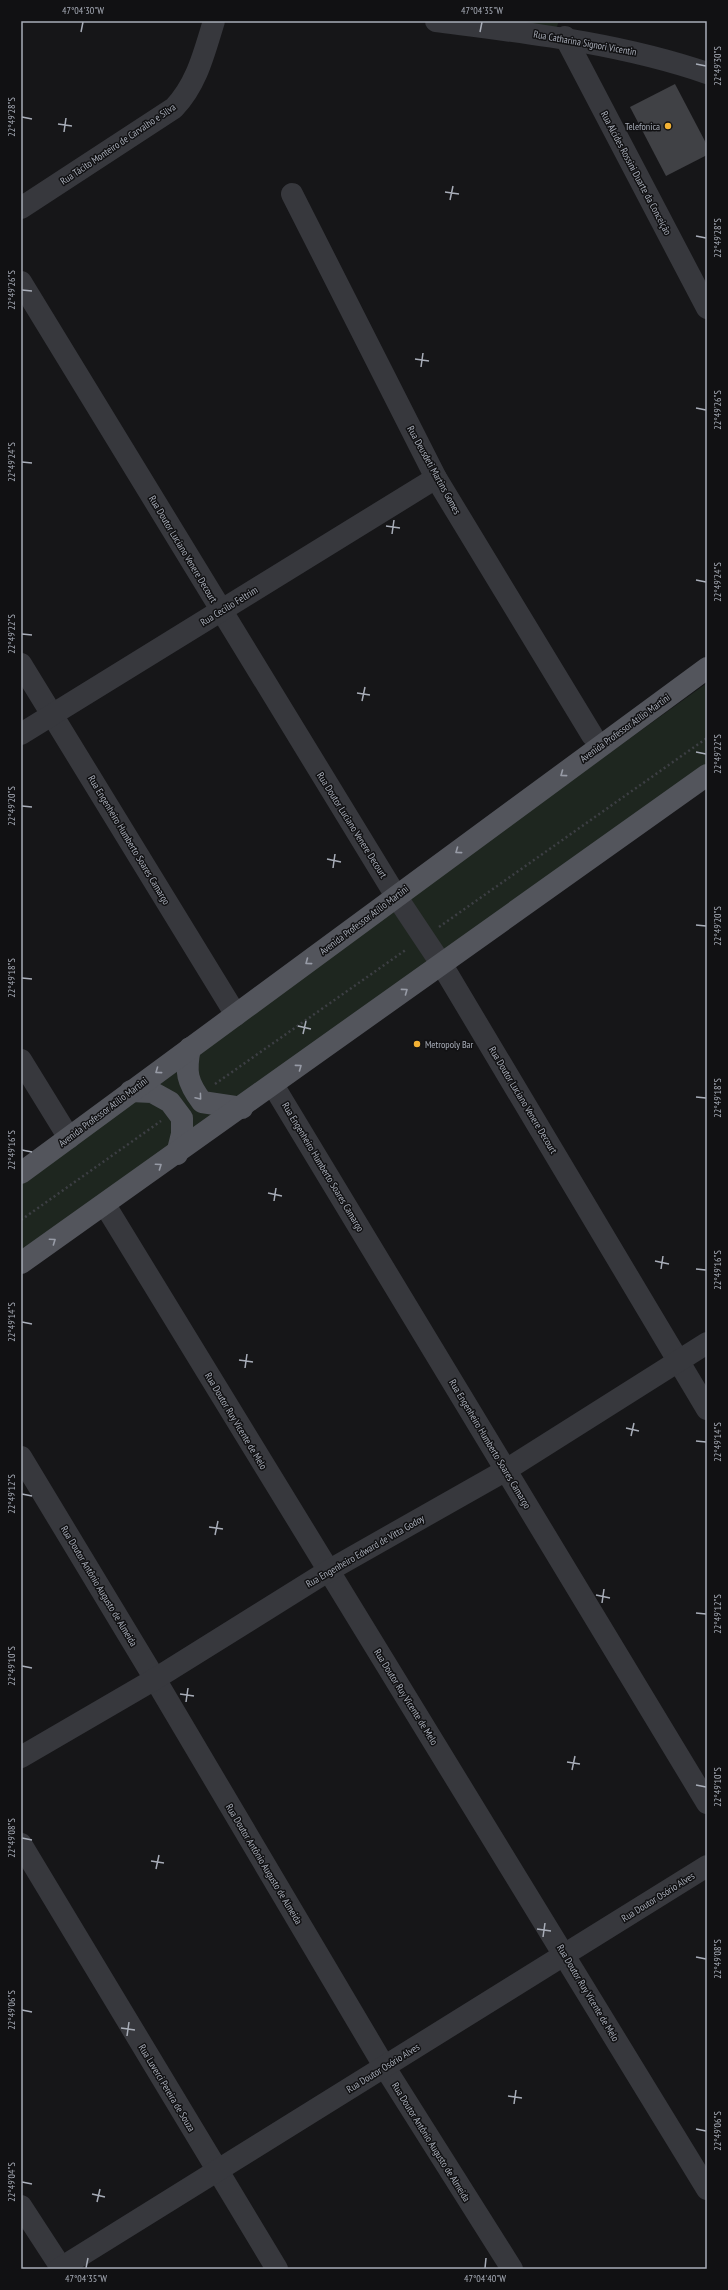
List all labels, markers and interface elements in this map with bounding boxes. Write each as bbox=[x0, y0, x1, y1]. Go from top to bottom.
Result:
text: 47°04'30"W bbox=[62, 4, 104, 17]
text: 47°04'35"W bbox=[461, 4, 503, 17]
street label: Rua Catharina Signori Vicentin bbox=[532, 28, 638, 58]
text: 22°49'30"S bbox=[711, 46, 724, 86]
text: 22°49'28"S bbox=[5, 97, 18, 137]
street label: Rua Tácito Monteiro de Carvalho e Silva bbox=[58, 100, 178, 188]
street label: Rua Alcides Rossini Duarte da Conceição bbox=[598, 109, 674, 237]
place label: Telefonica bbox=[625, 120, 660, 133]
marker: Telefonica bbox=[663, 121, 673, 131]
text: 22°49'28"S bbox=[711, 218, 724, 258]
text: 22°49'26"S bbox=[5, 270, 18, 310]
text: 22°49'26"S bbox=[711, 390, 724, 430]
street label: Rua Deusdeti Martins Gomes bbox=[404, 423, 464, 517]
text: 22°49'24"S bbox=[5, 442, 18, 482]
street label: Rua Doutor Luciano Venere Decourt bbox=[146, 493, 220, 605]
text: 22°49'24"S bbox=[711, 562, 724, 602]
street label: Rua Cecílio Feltrim bbox=[198, 583, 260, 629]
text: 22°49'22"S bbox=[5, 614, 18, 654]
street label: Avenida Professor Atílio Martini bbox=[577, 691, 673, 765]
text: 22°49'22"S bbox=[711, 734, 724, 774]
one-way arrow bbox=[560, 769, 567, 776]
street label: Rua Doutor Luciano Venere Decourt bbox=[314, 770, 390, 881]
street label: Rua Engenheiro Humberto Soares Camargo bbox=[85, 773, 173, 907]
text: 22°49'20"S bbox=[5, 786, 18, 826]
one-way arrow bbox=[455, 846, 462, 853]
street label: Avenida Professor Atílio Martini bbox=[317, 882, 411, 958]
text: 22°49'20"S bbox=[711, 906, 724, 946]
one-way arrow bbox=[306, 957, 313, 964]
text: 22°49'18"S bbox=[5, 958, 18, 998]
one-way arrow bbox=[401, 989, 408, 996]
place label: Metropoly Bar bbox=[425, 1038, 474, 1051]
marker: Metropoly Bar bbox=[412, 1039, 422, 1049]
street label: Rua Doutor Luciano Venere Decourt bbox=[486, 1044, 560, 1156]
one-way arrow bbox=[295, 1065, 302, 1072]
one-way arrow bbox=[155, 1066, 162, 1074]
street label: Avenida Professor Atílio Martini bbox=[56, 1074, 150, 1150]
text: 22°49'18"S bbox=[711, 1078, 724, 1118]
one-way arrow bbox=[194, 1092, 201, 1100]
street label: Rua Engenheiro Humberto Soares Camargo bbox=[279, 1100, 367, 1234]
text: 22°49'16"S bbox=[5, 1130, 18, 1170]
one-way arrow bbox=[155, 1164, 162, 1171]
one-way arrow bbox=[49, 1238, 56, 1246]
text: 22°49'16"S bbox=[711, 1250, 724, 1290]
text: 22°49'14"S bbox=[5, 1302, 18, 1342]
street label: Rua Doutor Ruy Vicente de Melo bbox=[202, 1370, 270, 1472]
street label: Rua Engenheiro Humberto Soares Camargo bbox=[446, 1377, 534, 1511]
text: 22°49'14"S bbox=[711, 1422, 724, 1462]
text: 22°49'12"S bbox=[5, 1474, 18, 1514]
street label: Rua Engenheiro Edward de Vitta Godoy bbox=[303, 1512, 427, 1590]
street label: Rua Doutor Antônio Augusto de Almeida bbox=[58, 1523, 140, 1649]
text: 22°49'12"S bbox=[711, 1594, 724, 1634]
text: 22°49'10"S bbox=[5, 1646, 18, 1686]
street label: Rua Doutor Ruy Vicente de Melo bbox=[371, 1647, 441, 1747]
text: 22°49'10"S bbox=[711, 1767, 724, 1807]
street label: Rua Doutor Antônio Augusto de Almeida bbox=[223, 1801, 305, 1927]
text: 22°49'08"S bbox=[5, 1818, 18, 1858]
street label: Rua Doutor Osório Alves bbox=[619, 1869, 697, 1925]
text: 22°49'08"S bbox=[711, 1939, 724, 1979]
street label: Rua Doutor Ruy Vicente de Melo bbox=[554, 1942, 622, 2044]
text: 22°49'06"S bbox=[5, 1990, 18, 2030]
street label: Rua Doutor Osório Alves bbox=[344, 2040, 422, 2096]
street label: Rua Luverci Pereira de Souza bbox=[136, 2042, 198, 2134]
street label: Rua Doutor Antônio Augusto de Almeida bbox=[389, 2080, 473, 2204]
text: 22°49'06"S bbox=[711, 2111, 724, 2151]
text: 22°49'04"S bbox=[5, 2162, 18, 2202]
text: 47°04'35"W bbox=[65, 2272, 107, 2285]
text: 47°04'40"W bbox=[464, 2272, 506, 2285]

